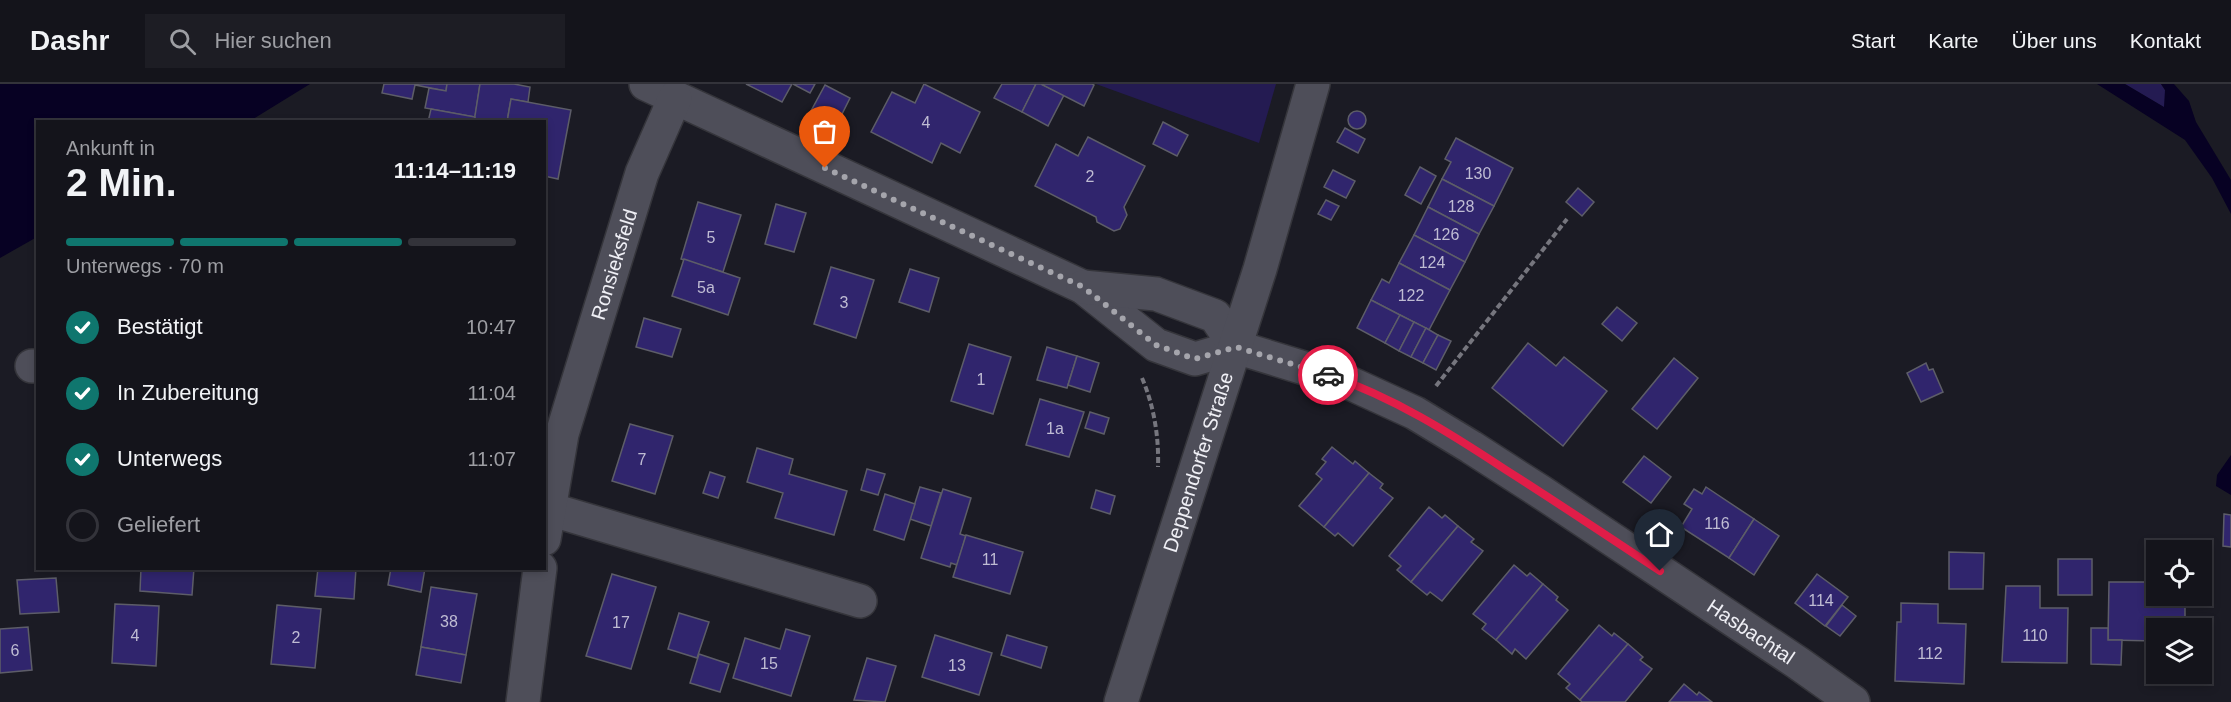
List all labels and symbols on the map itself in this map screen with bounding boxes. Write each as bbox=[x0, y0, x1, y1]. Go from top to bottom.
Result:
pin bbox=[799, 106, 850, 168]
house number: 4 bbox=[922, 114, 931, 131]
house number: 130 bbox=[1465, 165, 1491, 182]
house number: 2 bbox=[1086, 168, 1095, 185]
house number: 128 bbox=[1448, 198, 1474, 215]
street label: Ronsieksfeld bbox=[587, 206, 641, 322]
house number: 126 bbox=[1433, 226, 1459, 243]
house number: 5 bbox=[707, 229, 716, 246]
house number: 124 bbox=[1419, 254, 1445, 271]
house number: 5a bbox=[697, 279, 715, 296]
house number: 122 bbox=[1398, 287, 1424, 304]
house number: 3 bbox=[840, 294, 849, 311]
courier bbox=[1298, 345, 1358, 405]
street label: Deppendorfer Straße bbox=[1159, 369, 1237, 555]
house number: 1 bbox=[977, 371, 986, 388]
house number: 1a bbox=[1046, 420, 1064, 437]
house number: 7 bbox=[638, 451, 647, 468]
pin bbox=[1634, 509, 1685, 571]
house number: 116 bbox=[1704, 515, 1730, 532]
house number: 11 bbox=[982, 551, 998, 568]
house number: 114 bbox=[1808, 592, 1834, 609]
street label: Hasbachtal bbox=[1703, 595, 1799, 669]
house number: 38 bbox=[440, 613, 458, 630]
house number: 17 bbox=[612, 614, 630, 631]
house number: 4 bbox=[131, 627, 140, 644]
house number: 110 bbox=[2022, 627, 2048, 644]
house number: 2 bbox=[292, 629, 301, 646]
house number: 6 bbox=[11, 642, 20, 659]
house number: 112 bbox=[1917, 645, 1943, 662]
house number: 15 bbox=[760, 655, 778, 672]
house number: 13 bbox=[948, 657, 966, 674]

